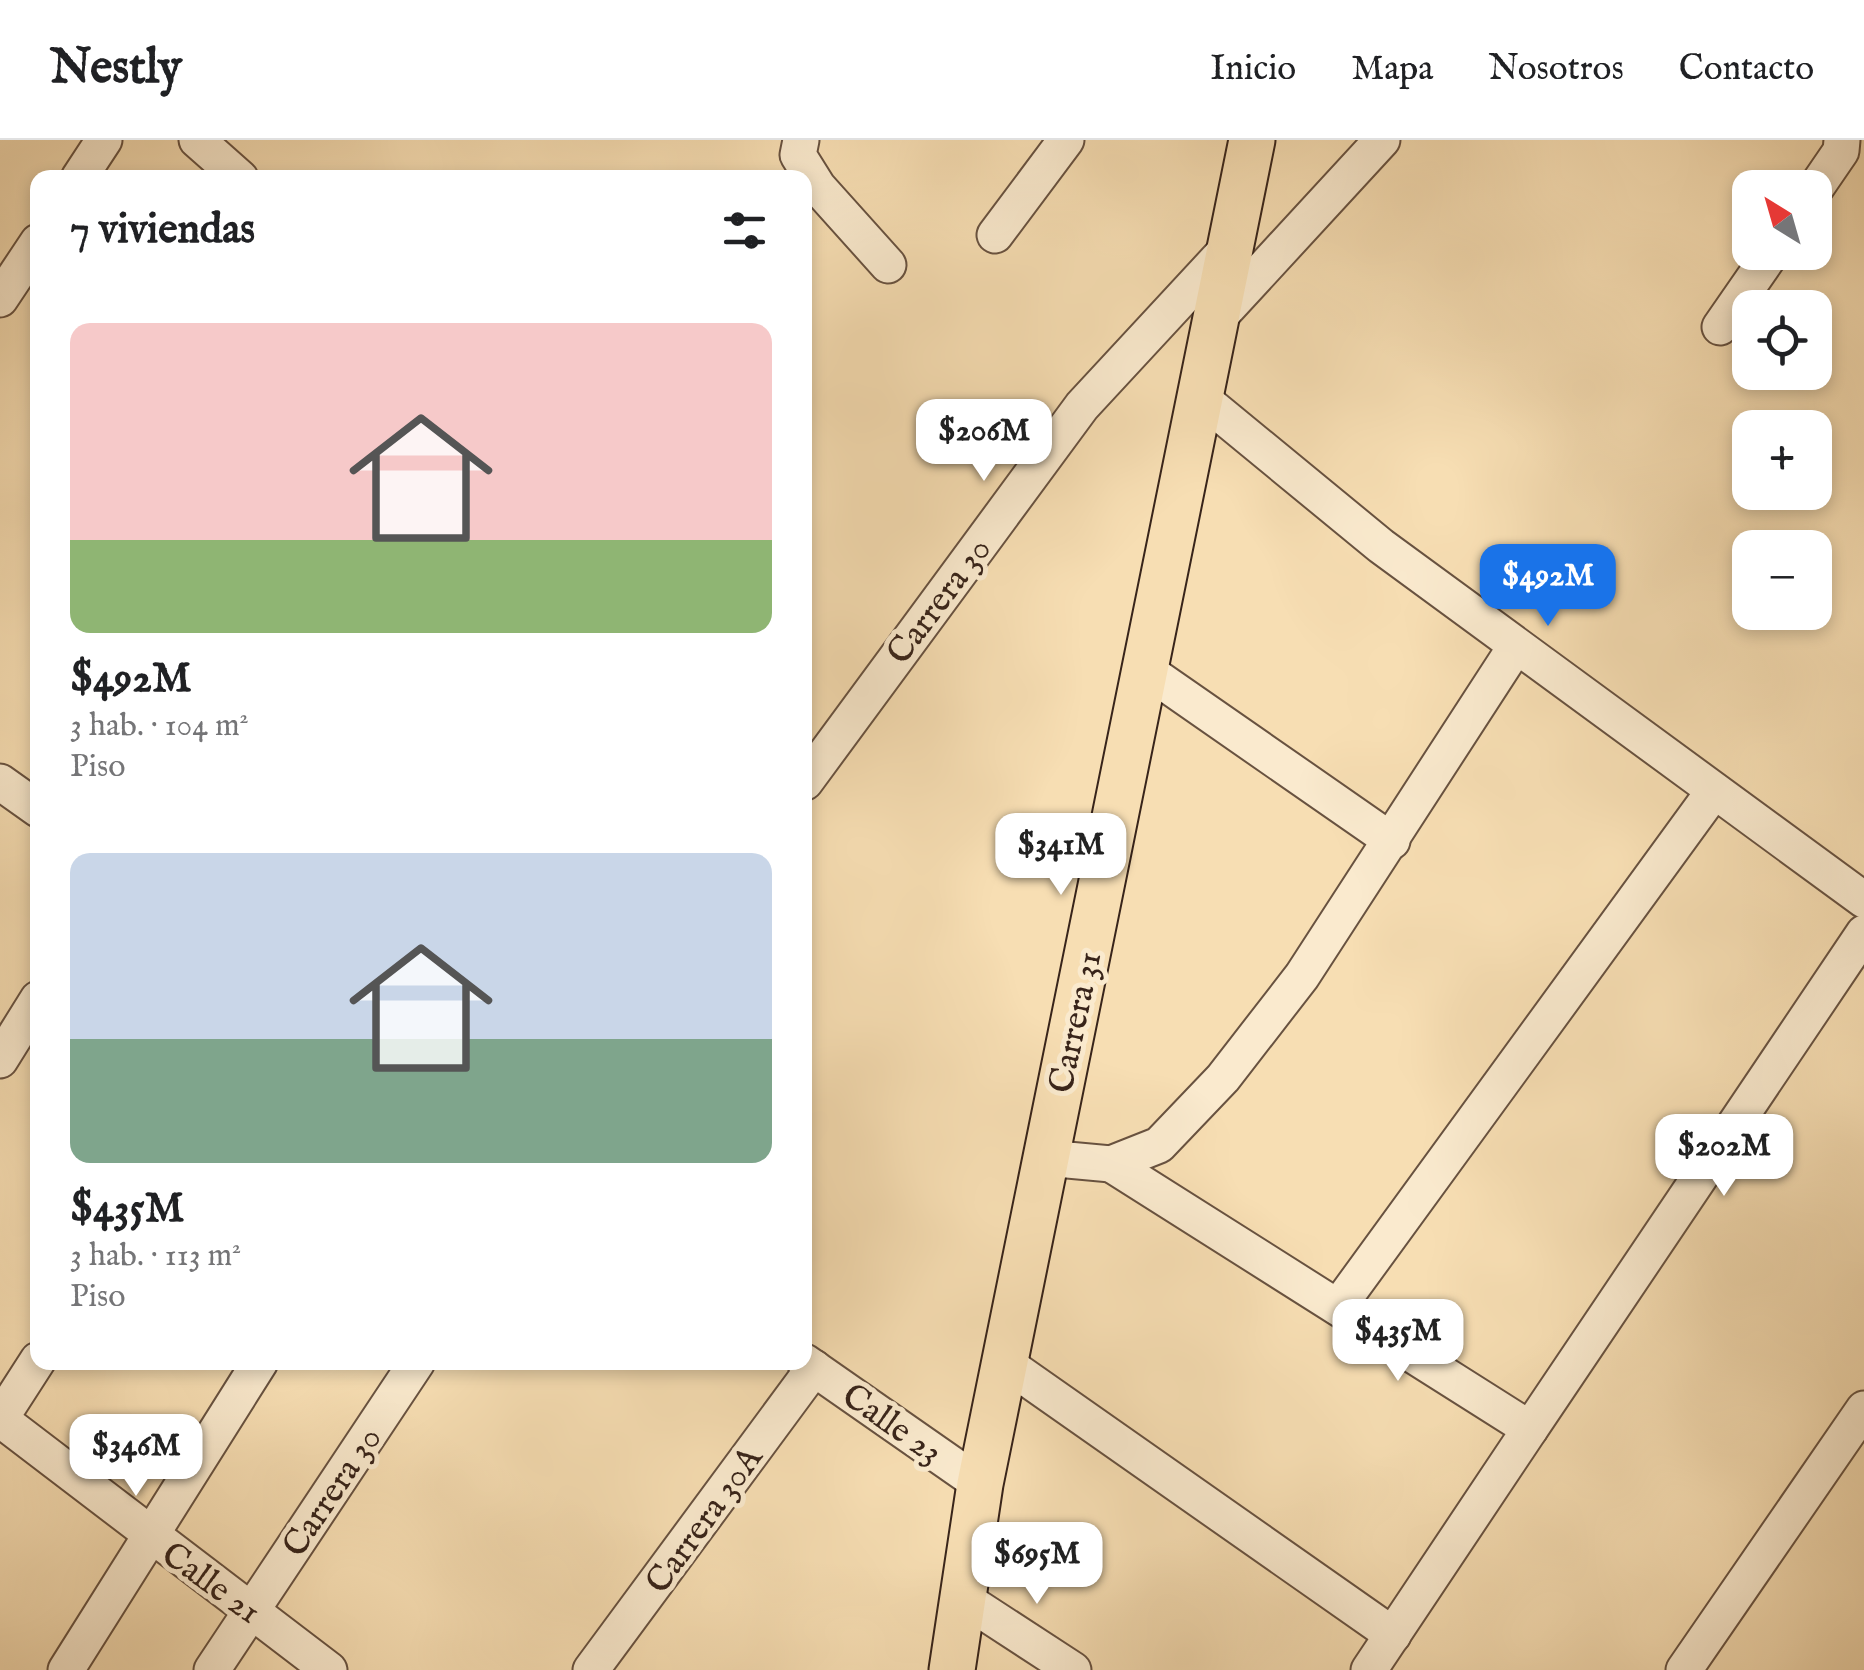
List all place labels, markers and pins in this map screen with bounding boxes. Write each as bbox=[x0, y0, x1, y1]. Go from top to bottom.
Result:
pin: $206M bbox=[914, 399, 1054, 484]
pin: $492M bbox=[1478, 544, 1618, 629]
pin: $341M bbox=[991, 813, 1131, 898]
pin: $202M bbox=[1654, 1114, 1794, 1199]
pin: $435M bbox=[1328, 1299, 1468, 1384]
pin: $346M bbox=[66, 1414, 206, 1499]
pin: $695M bbox=[967, 1522, 1107, 1607]

